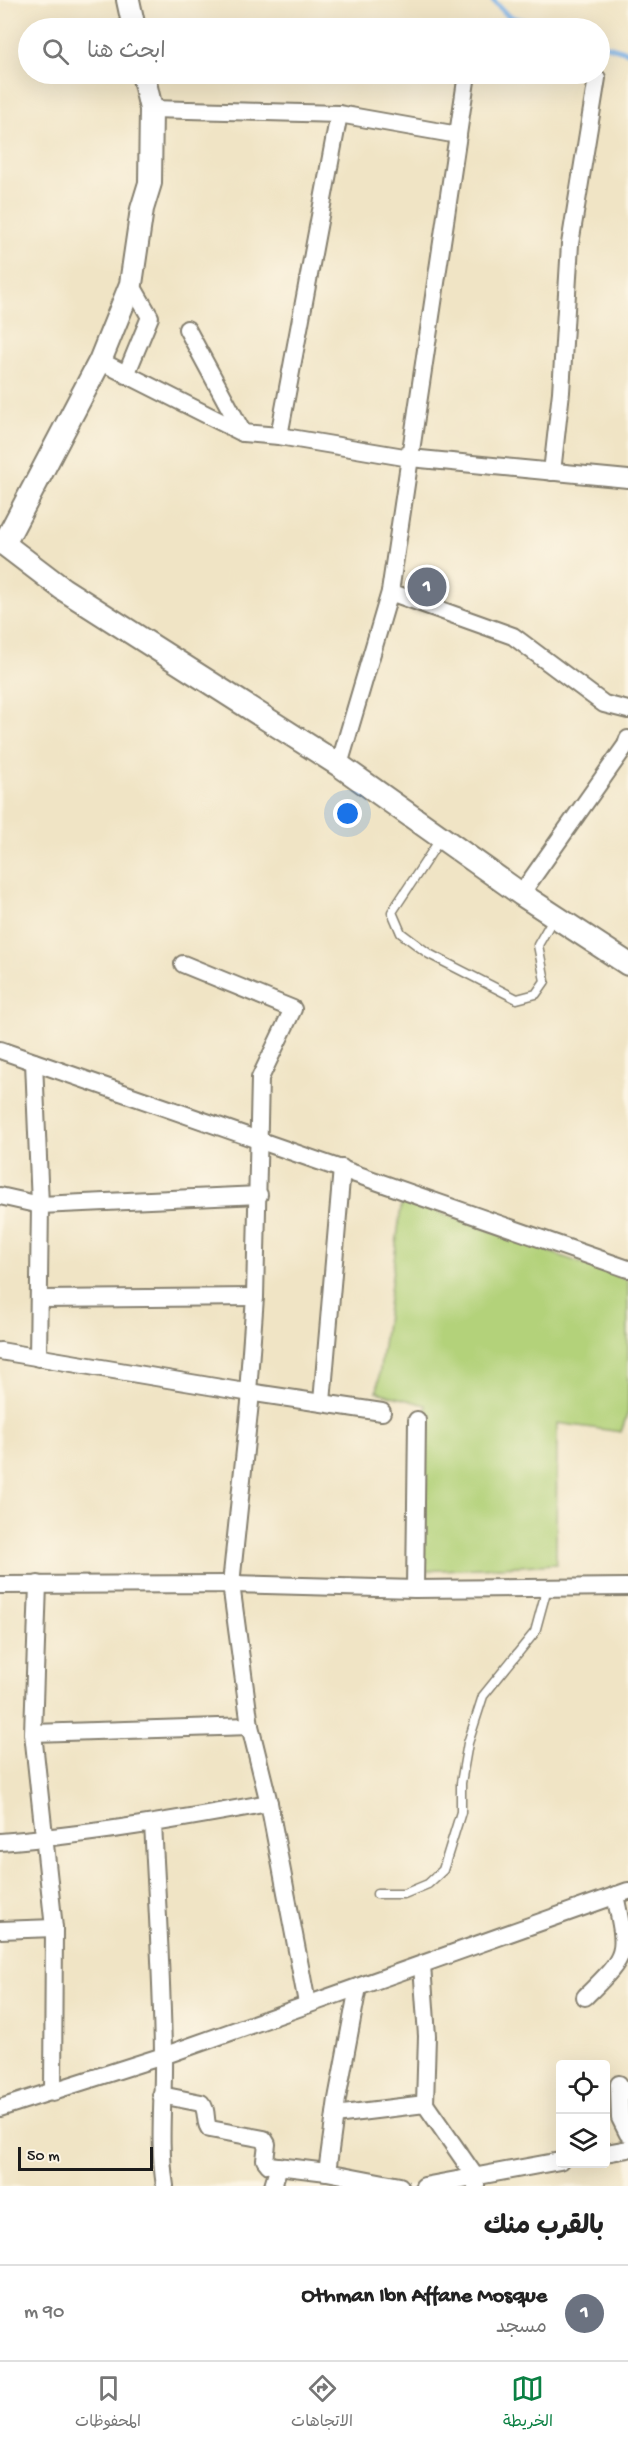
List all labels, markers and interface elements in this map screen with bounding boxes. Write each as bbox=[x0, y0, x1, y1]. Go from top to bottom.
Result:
search box bbox=[18, 18, 610, 84]
icon: search bbox=[39, 35, 72, 68]
text: ابحث هنا bbox=[87, 40, 166, 66]
pin: 1 bbox=[408, 564, 446, 610]
your location bbox=[333, 799, 362, 828]
map controls bbox=[556, 2060, 610, 2168]
button: locate bbox=[556, 2060, 610, 2114]
button: layers bbox=[556, 2114, 610, 2168]
scale bar bbox=[18, 2144, 153, 2172]
text: 50 m bbox=[27, 2148, 60, 2167]
text: بالقرب منك bbox=[484, 2213, 604, 2244]
text: Othman Ibn Affane Mosque bbox=[302, 2284, 547, 2310]
text: 90 m bbox=[24, 2302, 64, 2325]
text: 1 bbox=[580, 2302, 589, 2325]
text: مسجد bbox=[496, 2317, 547, 2340]
tab: المحفوظات bbox=[75, 2372, 141, 2435]
tab: الاتجاهات bbox=[291, 2372, 353, 2435]
tab: الخريطة bbox=[503, 2372, 553, 2435]

